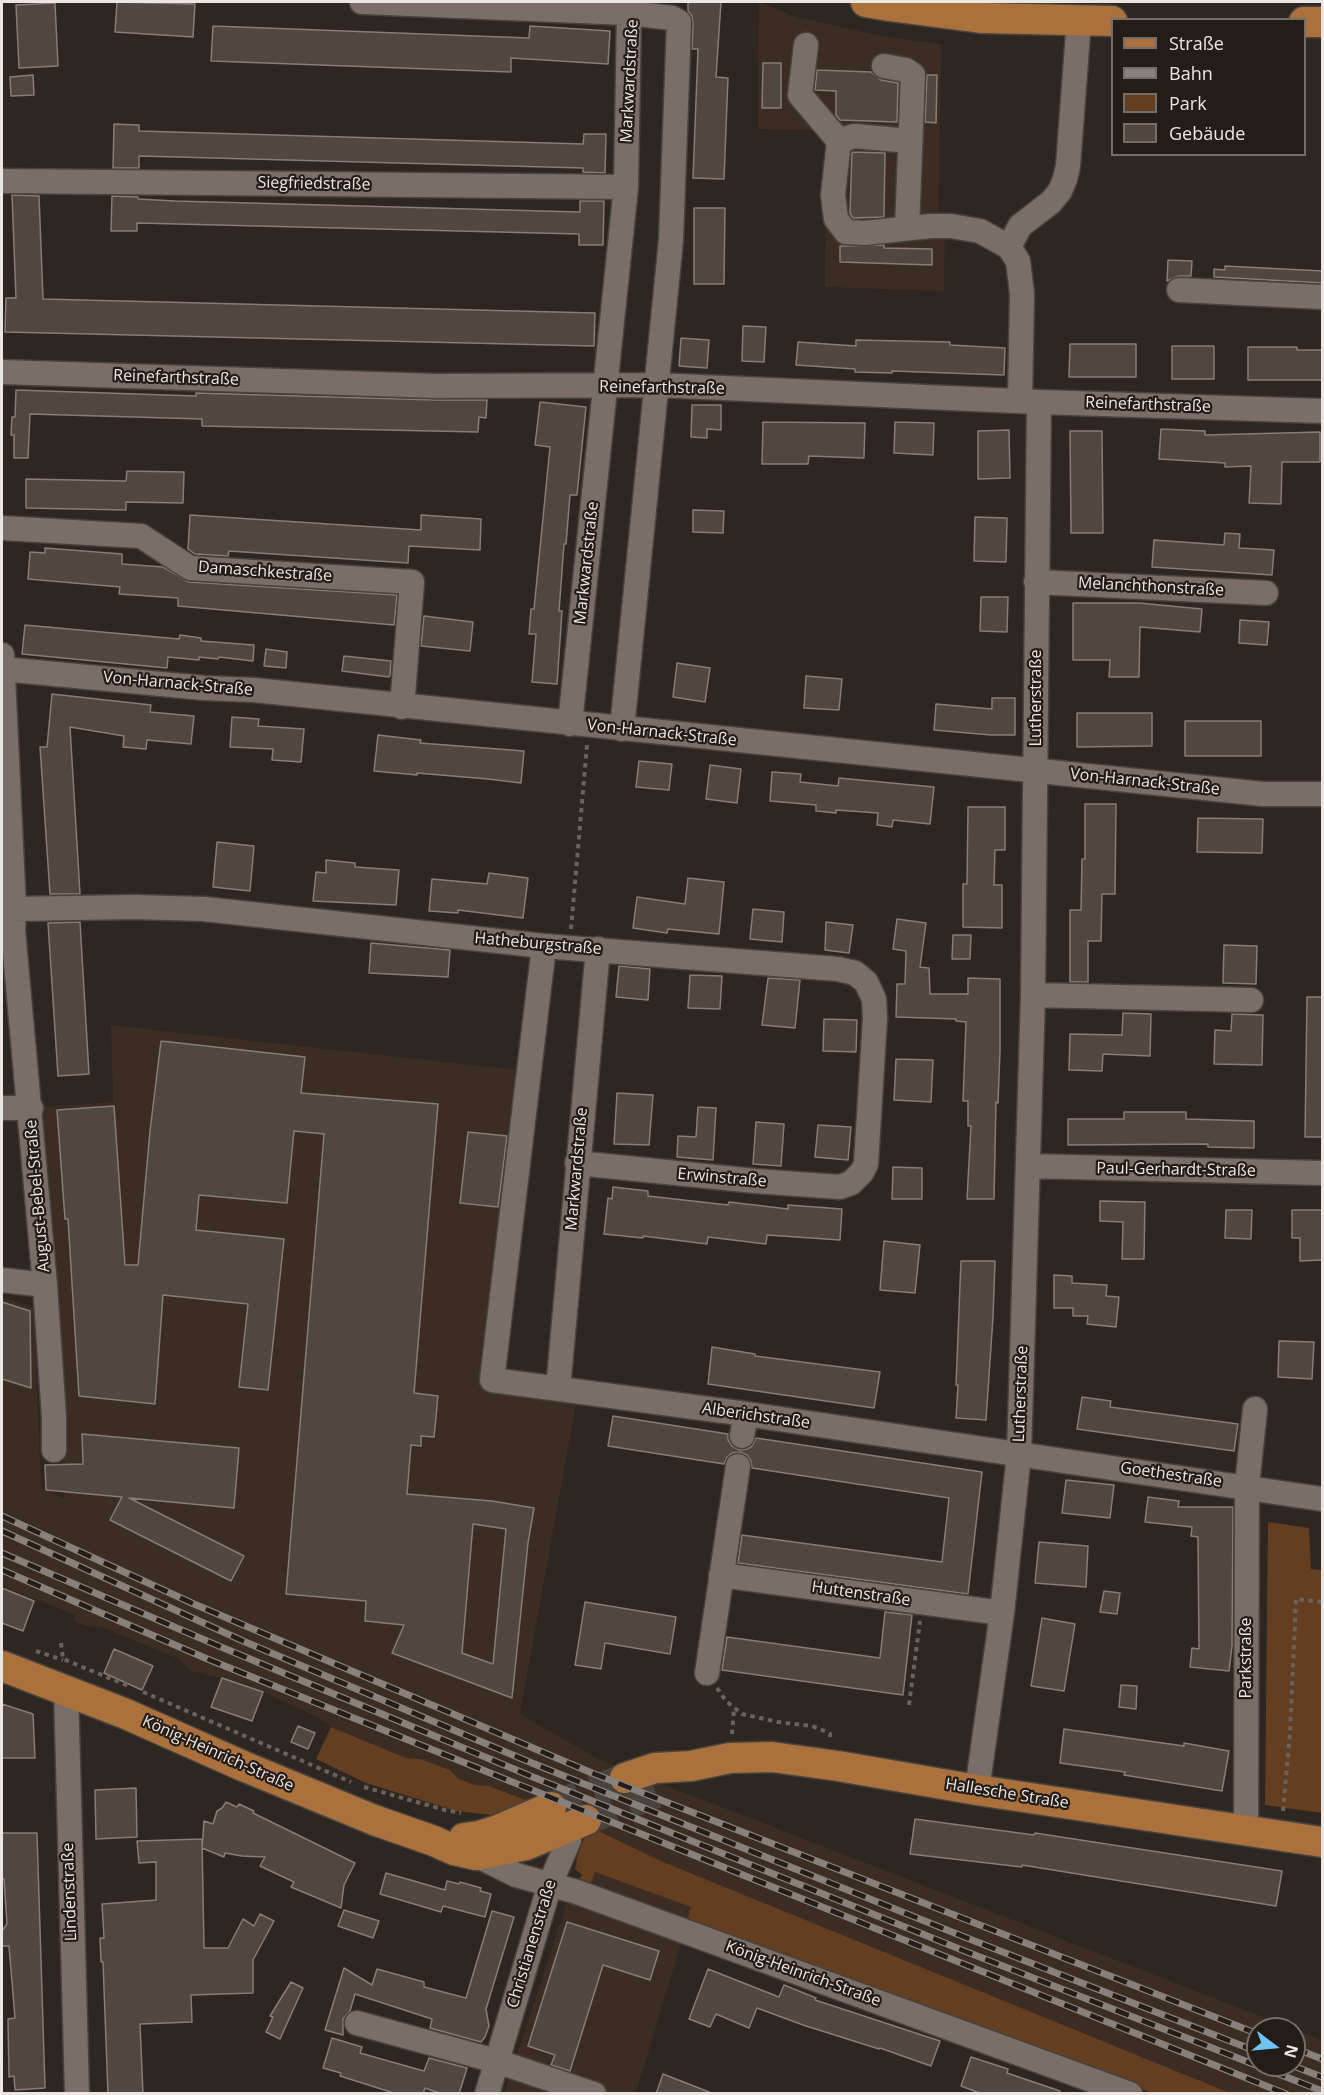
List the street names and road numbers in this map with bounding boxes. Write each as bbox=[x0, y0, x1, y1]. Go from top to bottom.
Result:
street label: Markwardstraße bbox=[617, 19, 643, 143]
street label: Siegfriedstraße bbox=[257, 173, 371, 195]
street label: Reinefarthstraße bbox=[113, 366, 239, 390]
street label: Reinefarthstraße bbox=[599, 377, 725, 399]
street label: Reinefarthstraße bbox=[1085, 393, 1211, 417]
street label: Markwardstraße bbox=[571, 501, 603, 625]
street label: Damaschkestraße bbox=[197, 558, 333, 586]
street label: Melanchthonstraße bbox=[1077, 574, 1225, 600]
street label: Lutherstraße bbox=[1026, 650, 1046, 746]
street label: Von-Harnack-Straße bbox=[102, 668, 254, 700]
street label: Von-Harnack-Straße bbox=[586, 716, 738, 750]
street label: Von-Harnack-Straße bbox=[1069, 765, 1221, 799]
street label: Hatheburgstraße bbox=[474, 929, 602, 959]
street label: Markwardstraße bbox=[562, 1107, 592, 1231]
street label: August-Bebel-Straße bbox=[22, 1119, 54, 1273]
street label: Paul-Gerhardt-Straße bbox=[1096, 1159, 1256, 1181]
street label: Erwinstraße bbox=[677, 1165, 767, 1191]
street label: Lutherstraße bbox=[1010, 1345, 1032, 1443]
street label: Alberichstraße bbox=[701, 1399, 811, 1433]
street label: Goethestraße bbox=[1119, 1458, 1223, 1492]
street label: Huttenstraße bbox=[810, 1578, 912, 1610]
street label: Parkstraße bbox=[1236, 1617, 1256, 1699]
street label: König-Heinrich-Straße bbox=[139, 1712, 297, 1796]
street label: Hallesche Straße bbox=[944, 1775, 1070, 1813]
street label: Lindenstraße bbox=[59, 1842, 81, 1942]
street label: Christianenstraße bbox=[503, 1878, 561, 2010]
street label: König-Heinrich-Straße bbox=[723, 1937, 883, 2011]

